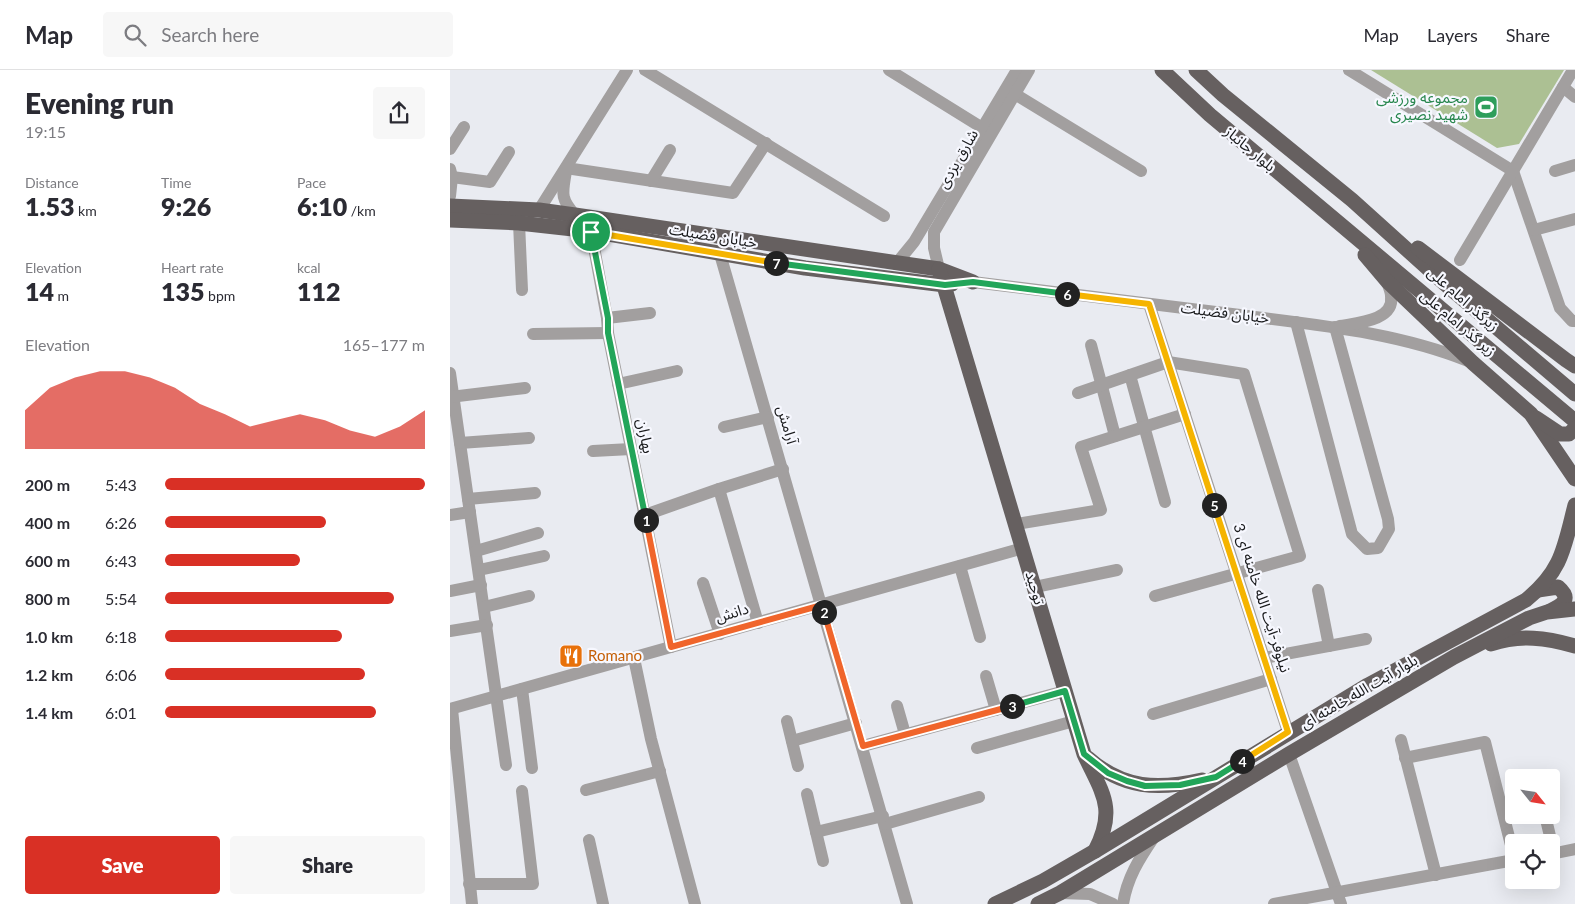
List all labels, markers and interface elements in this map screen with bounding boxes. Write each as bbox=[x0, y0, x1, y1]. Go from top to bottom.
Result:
search box bbox=[103, 12, 453, 57]
text: Map bbox=[25, 20, 73, 49]
icon: search bbox=[121, 21, 149, 49]
text: Search here bbox=[161, 23, 259, 46]
text: Map bbox=[1363, 24, 1399, 46]
text: Layers bbox=[1427, 24, 1478, 46]
text: Share bbox=[1506, 24, 1550, 46]
text: Evening run bbox=[25, 86, 174, 120]
button: share bbox=[373, 87, 425, 139]
place label: مجموعه ورزشی شهید نصیری bbox=[1376, 88, 1468, 124]
sports icon: مجموعه ورزشی شهید نصیری bbox=[1473, 94, 1499, 120]
street label: بلوار جانباز bbox=[1220, 121, 1280, 175]
text: 19:15 bbox=[25, 122, 66, 141]
street label: شارق یزدی bbox=[933, 126, 982, 192]
text: Distance bbox=[25, 174, 79, 191]
text: Time bbox=[161, 174, 192, 191]
text: Pace bbox=[297, 174, 326, 191]
text: 1.53 bbox=[25, 191, 74, 221]
text: 9:26 bbox=[161, 191, 211, 221]
text: 6:10 bbox=[297, 191, 347, 221]
text: km bbox=[74, 202, 97, 219]
text: /km bbox=[347, 202, 376, 219]
pin bbox=[570, 211, 612, 253]
icon: arrive bbox=[577, 218, 605, 246]
street label: خیابان فضیلت bbox=[668, 219, 759, 252]
pin: 7 bbox=[764, 250, 788, 276]
text: 7 bbox=[772, 255, 781, 272]
text: Elevation bbox=[25, 259, 82, 276]
text: Heart rate bbox=[161, 259, 224, 276]
text: kcal bbox=[297, 259, 321, 276]
street label: زیرگذر امام علی bbox=[1422, 262, 1503, 336]
text: 14 bbox=[25, 276, 54, 306]
text: 135 bbox=[161, 276, 205, 306]
text: 112 bbox=[297, 276, 341, 306]
pin: 6 bbox=[1054, 282, 1080, 306]
text: 6 bbox=[1063, 286, 1072, 303]
street label: زیر گذر امام علی bbox=[1415, 286, 1500, 361]
text: m bbox=[54, 287, 69, 304]
text: bpm bbox=[205, 287, 235, 304]
street label: خیابان فضیلت bbox=[1180, 298, 1270, 327]
text: Elevation bbox=[25, 335, 90, 354]
text: 165–177 m bbox=[343, 335, 425, 354]
street label: آرامش bbox=[773, 403, 802, 447]
street label: بهاران bbox=[633, 417, 658, 455]
text: 200 m bbox=[25, 475, 70, 494]
text: 5:43 bbox=[105, 475, 137, 494]
pin: 5 bbox=[1202, 492, 1226, 518]
text: 5 bbox=[1210, 497, 1219, 514]
pin: 1 bbox=[634, 508, 658, 532]
text: 1 bbox=[642, 512, 651, 529]
text: 400 m bbox=[25, 513, 70, 532]
text: 6:26 bbox=[105, 513, 137, 532]
street label: نیلوفر-آیت الله خامنه ای 3 bbox=[1229, 521, 1296, 675]
text: 600 m bbox=[25, 551, 70, 570]
text: 6:43 bbox=[105, 551, 137, 570]
street label: توحید bbox=[1021, 569, 1050, 607]
text: 800 m bbox=[25, 589, 70, 608]
text: 5:54 bbox=[105, 589, 137, 608]
street label: دانش bbox=[713, 599, 751, 626]
pin: 2 bbox=[812, 600, 836, 624]
text: 2 bbox=[820, 604, 829, 621]
text: 1.0 km bbox=[25, 627, 73, 646]
text: 6:18 bbox=[105, 627, 137, 646]
restaurant icon: Romano bbox=[558, 643, 584, 669]
place label: Romano bbox=[588, 646, 642, 664]
street label: بلوار آیت الله خامنه ای bbox=[1297, 650, 1421, 733]
text: 1.2 km bbox=[25, 665, 73, 684]
text: 6:06 bbox=[105, 665, 137, 684]
pin: 3 bbox=[1000, 694, 1024, 718]
text: 3 bbox=[1008, 698, 1017, 715]
text: 1.4 km bbox=[25, 703, 73, 722]
text: 6:01 bbox=[105, 703, 137, 722]
pin: 4 bbox=[1230, 748, 1254, 774]
text: 4 bbox=[1238, 753, 1247, 770]
north arrow bbox=[1505, 769, 1560, 824]
map controls bbox=[1505, 769, 1560, 889]
button: locate bbox=[1505, 834, 1560, 889]
button: Save bbox=[25, 836, 220, 894]
button: Share bbox=[230, 836, 425, 894]

